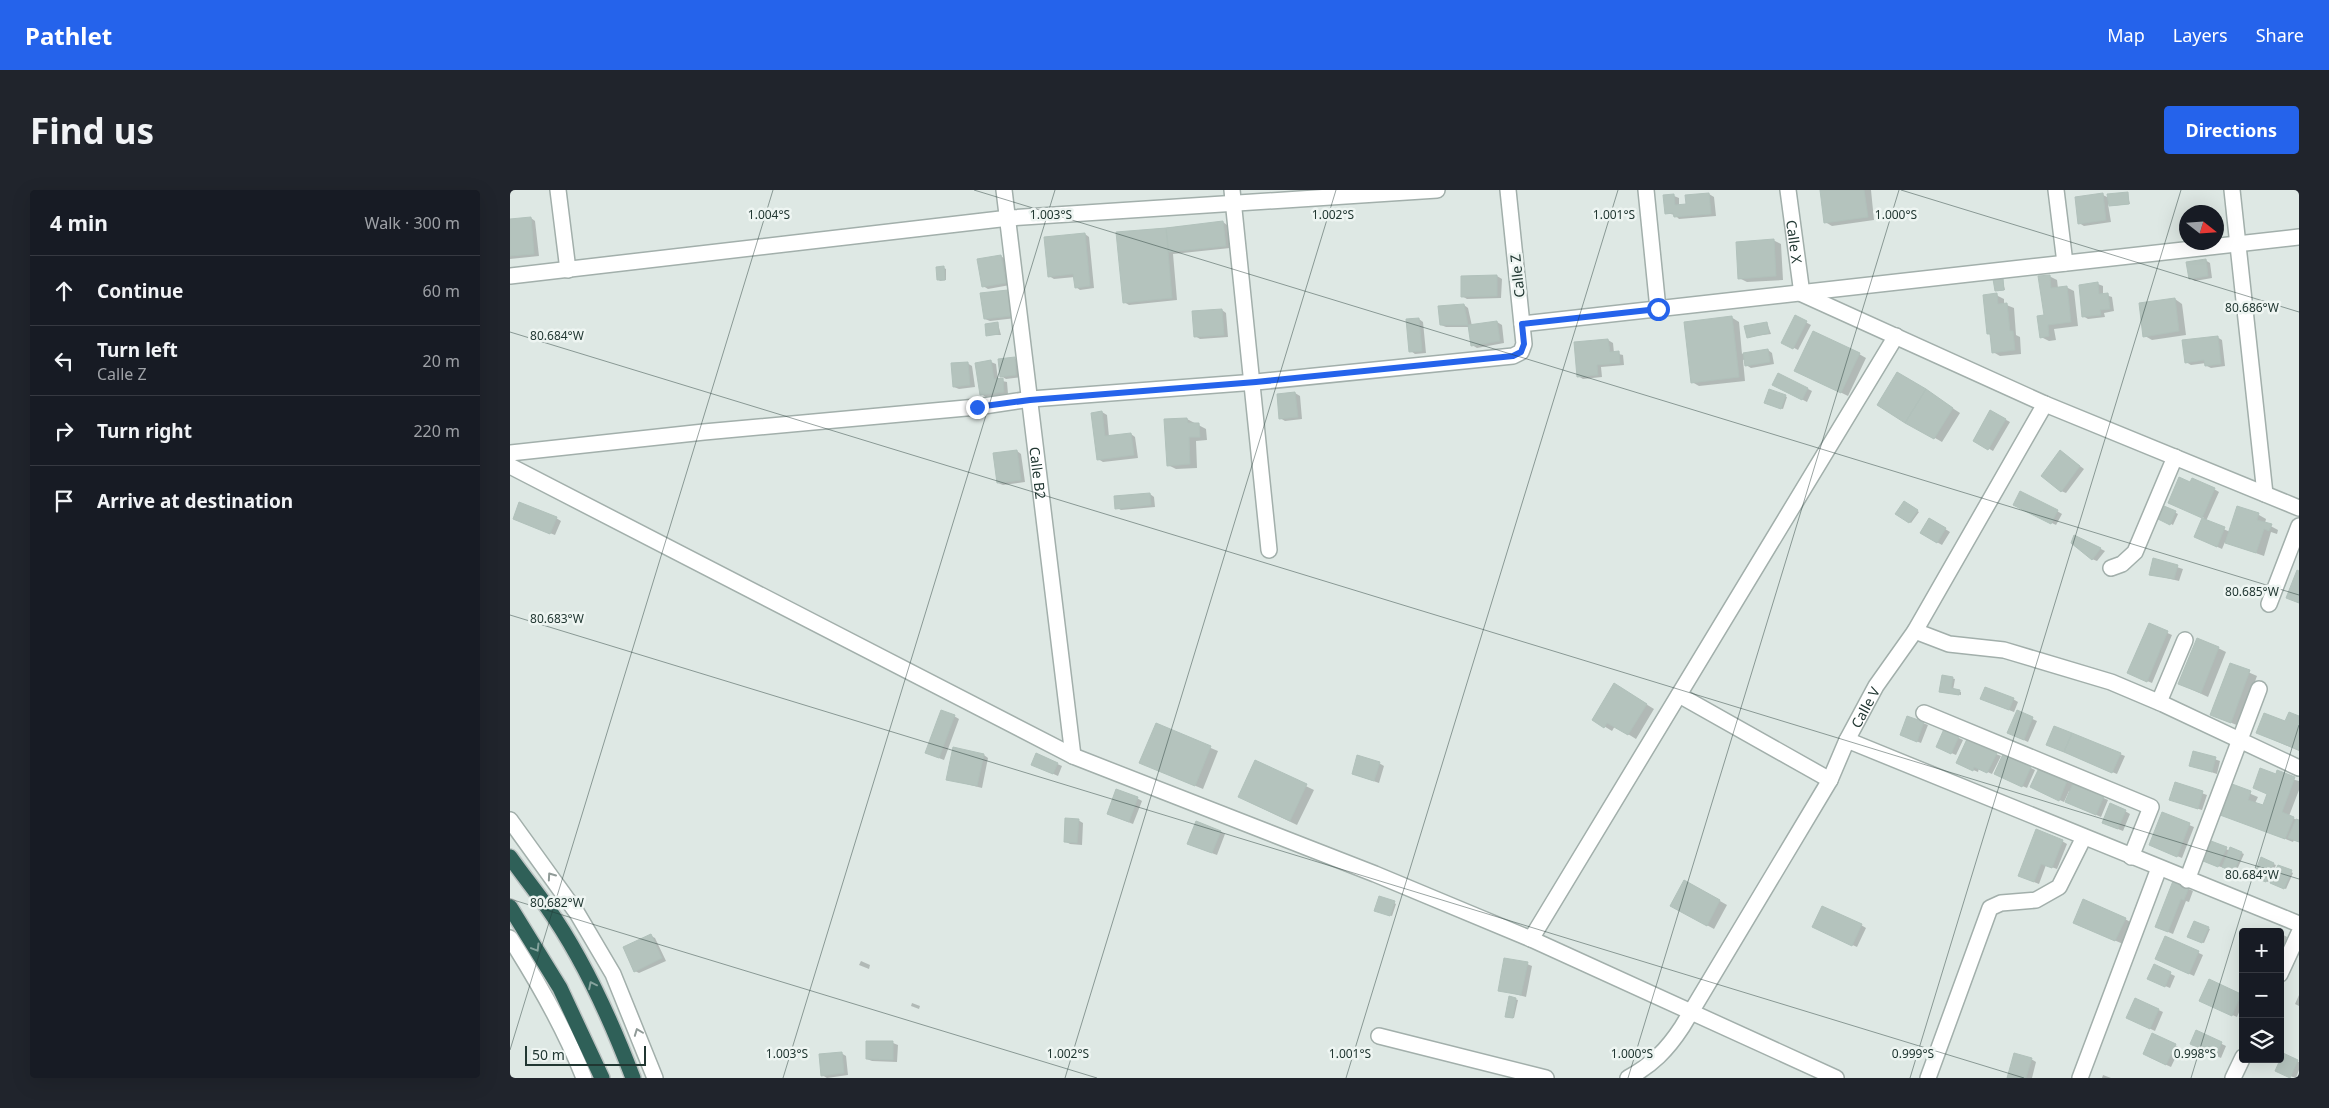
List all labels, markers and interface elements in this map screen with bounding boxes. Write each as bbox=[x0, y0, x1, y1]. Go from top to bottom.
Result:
text: Pathlet bbox=[25, 19, 112, 52]
text: Map bbox=[2107, 23, 2145, 47]
text: Layers bbox=[2173, 23, 2228, 47]
text: Share bbox=[2256, 23, 2304, 47]
button: Directions bbox=[2164, 106, 2299, 154]
text: Find us bbox=[30, 107, 154, 154]
north arrow bbox=[2179, 205, 2224, 250]
text: 1.004°S bbox=[748, 206, 791, 223]
text: 1.003°S bbox=[1030, 206, 1073, 223]
text: 1.002°S bbox=[1312, 206, 1355, 223]
text: 1.001°S bbox=[1593, 206, 1636, 223]
text: 1.000°S bbox=[1875, 206, 1918, 223]
text: 4 min bbox=[50, 209, 108, 237]
text: Walk · 300 m bbox=[365, 212, 460, 234]
street label: Calle X bbox=[1783, 219, 1807, 265]
street label: Calle Z bbox=[1505, 253, 1529, 299]
icon: ahead bbox=[50, 277, 78, 305]
text: Continue bbox=[97, 278, 183, 304]
text: 60 m bbox=[423, 280, 460, 302]
route start bbox=[1647, 298, 1670, 321]
text: 80.686°W bbox=[2225, 299, 2279, 316]
text: 80.684°W bbox=[530, 327, 584, 344]
text: Turn left bbox=[97, 337, 178, 363]
icon: left bbox=[50, 347, 78, 375]
text: 20 m bbox=[423, 350, 460, 372]
text: Calle Z bbox=[97, 363, 147, 385]
route end bbox=[966, 396, 989, 419]
icon: right bbox=[50, 417, 78, 445]
text: Turn right bbox=[97, 418, 192, 444]
text: 220 m bbox=[413, 420, 460, 442]
street label: Calle B2 bbox=[1026, 446, 1051, 500]
icon: arrive bbox=[50, 487, 78, 515]
text: Arrive at destination bbox=[97, 488, 293, 514]
text: 80.685°W bbox=[2225, 583, 2279, 600]
text: 80.683°W bbox=[530, 610, 584, 627]
street label: Calle V bbox=[1846, 683, 1884, 731]
text: 80.684°W bbox=[2225, 866, 2279, 883]
one-way arrow bbox=[548, 872, 557, 882]
text: 80.682°W bbox=[530, 894, 584, 911]
map controls bbox=[2239, 928, 2284, 1063]
button: + bbox=[2239, 928, 2284, 973]
one-way arrow bbox=[530, 942, 540, 951]
button: − bbox=[2239, 973, 2284, 1018]
one-way arrow bbox=[589, 982, 599, 991]
button: layers bbox=[2239, 1018, 2284, 1063]
one-way arrow bbox=[634, 1029, 644, 1037]
scale bar bbox=[525, 1043, 646, 1066]
text: 50 m bbox=[532, 1045, 565, 1064]
text: 1.003°S bbox=[766, 1045, 809, 1062]
text: 1.002°S bbox=[1047, 1045, 1090, 1062]
text: 1.001°S bbox=[1329, 1045, 1372, 1062]
text: 1.000°S bbox=[1611, 1045, 1654, 1062]
text: 0.999°S bbox=[1892, 1045, 1935, 1062]
text: 0.998°S bbox=[2174, 1045, 2217, 1062]

